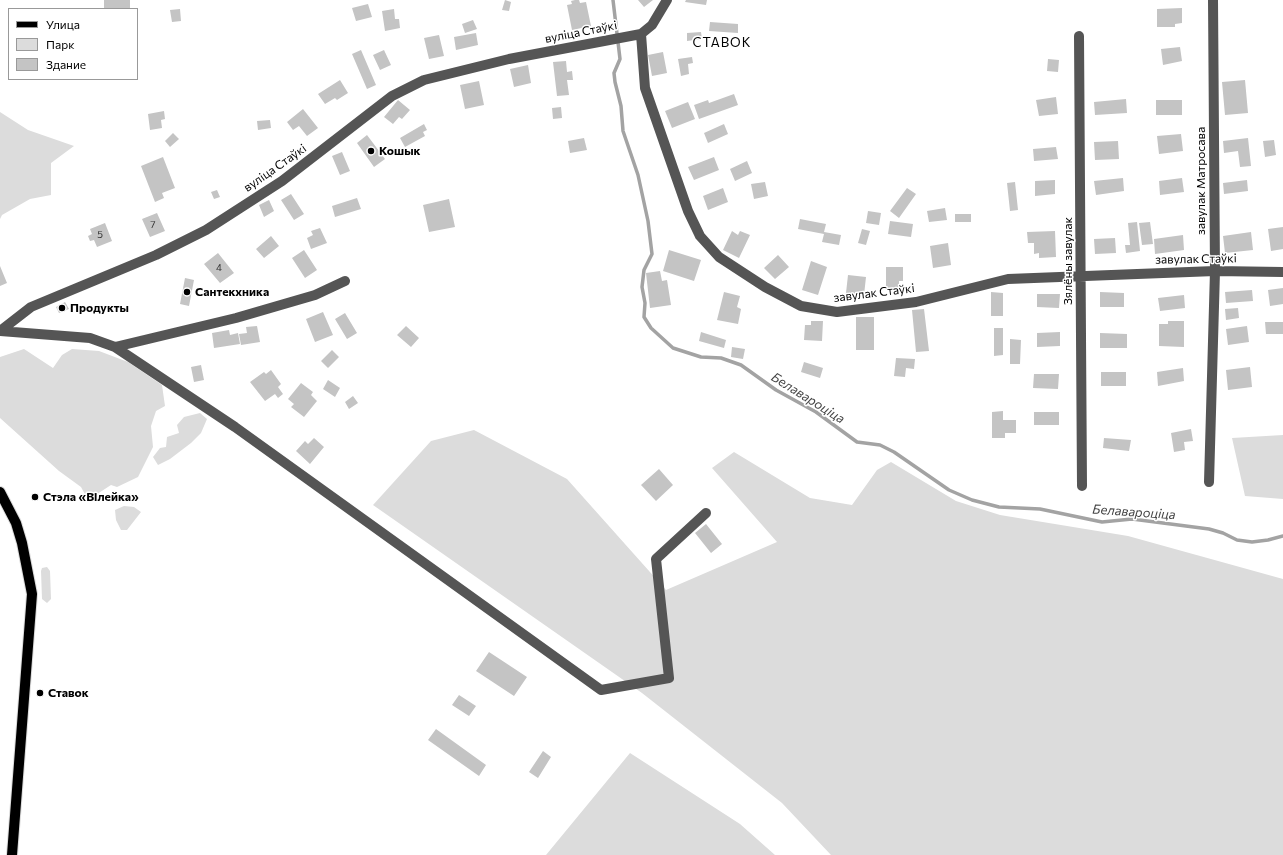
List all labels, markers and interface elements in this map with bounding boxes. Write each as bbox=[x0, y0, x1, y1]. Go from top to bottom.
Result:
legend bbox=[8, 8, 138, 80]
text: Улица bbox=[46, 17, 80, 31]
street label: вуліца Стаўкі bbox=[544, 18, 618, 46]
district label: СТАВОК bbox=[693, 35, 751, 51]
text: Парк bbox=[46, 37, 75, 51]
text: Здание bbox=[46, 57, 86, 71]
street label: завулак Матросава bbox=[1194, 127, 1208, 235]
street label: вуліца Стаўкі bbox=[241, 141, 309, 195]
place label: Кошык bbox=[379, 144, 420, 158]
marker: Кошык bbox=[366, 146, 376, 156]
street label: Зялёны завулак bbox=[1061, 217, 1075, 305]
house number: 7 bbox=[150, 219, 156, 231]
house number: 5 bbox=[97, 229, 103, 241]
street label: завулак Стаўкі bbox=[1155, 251, 1237, 267]
house number: 4 bbox=[216, 262, 222, 274]
street label: завулак Стаўкі bbox=[833, 281, 915, 305]
place label: Сантекхника bbox=[195, 285, 269, 299]
marker: Сантекхника bbox=[182, 287, 192, 297]
place label: Продукты bbox=[70, 301, 129, 315]
marker: Продукты bbox=[57, 303, 67, 313]
water label: Белавароціца bbox=[768, 369, 848, 427]
place label: Стэла «Вілейка» bbox=[43, 490, 139, 504]
marker: Стэла «Вілейка» bbox=[30, 492, 40, 502]
water label: Белавароціца bbox=[1092, 501, 1176, 523]
place label: Ставок bbox=[48, 686, 89, 700]
marker: Ставок bbox=[35, 688, 45, 698]

